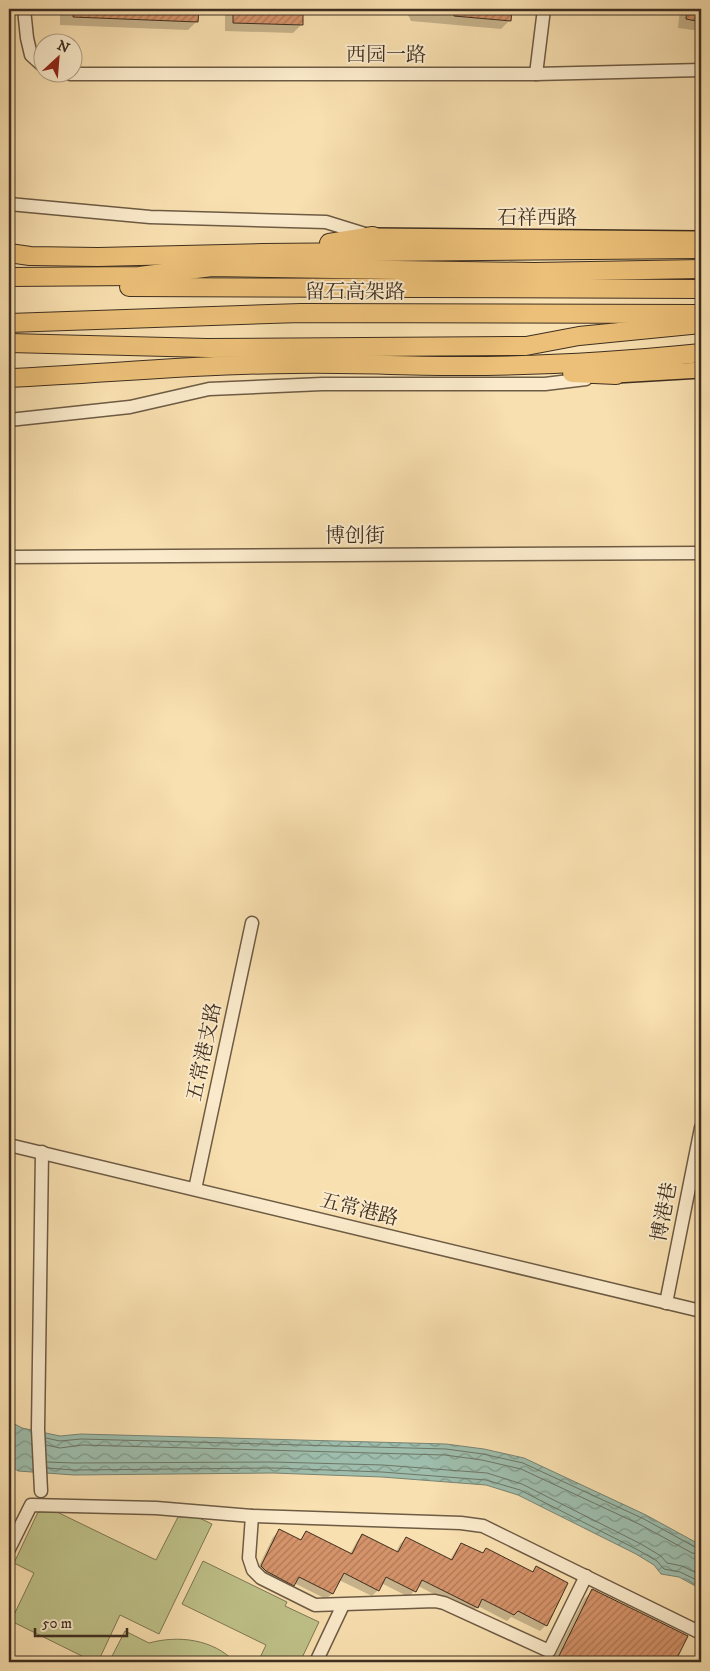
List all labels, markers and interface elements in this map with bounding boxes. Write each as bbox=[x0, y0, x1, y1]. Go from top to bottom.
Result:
north arrow bbox=[32, 32, 82, 82]
text: N bbox=[54, 37, 73, 58]
street label: 西园一路 bbox=[346, 43, 426, 68]
street label: 石祥西路 bbox=[497, 206, 577, 231]
street label: 留石高架路 bbox=[305, 280, 405, 305]
street label: 博创街 bbox=[325, 524, 385, 549]
street label: 五常港支路 bbox=[182, 1000, 228, 1104]
street label: 博港巷 bbox=[647, 1180, 683, 1244]
street label: 五常港路 bbox=[317, 1188, 401, 1232]
scale bar bbox=[35, 1606, 128, 1638]
text: 50 m bbox=[42, 1614, 72, 1633]

